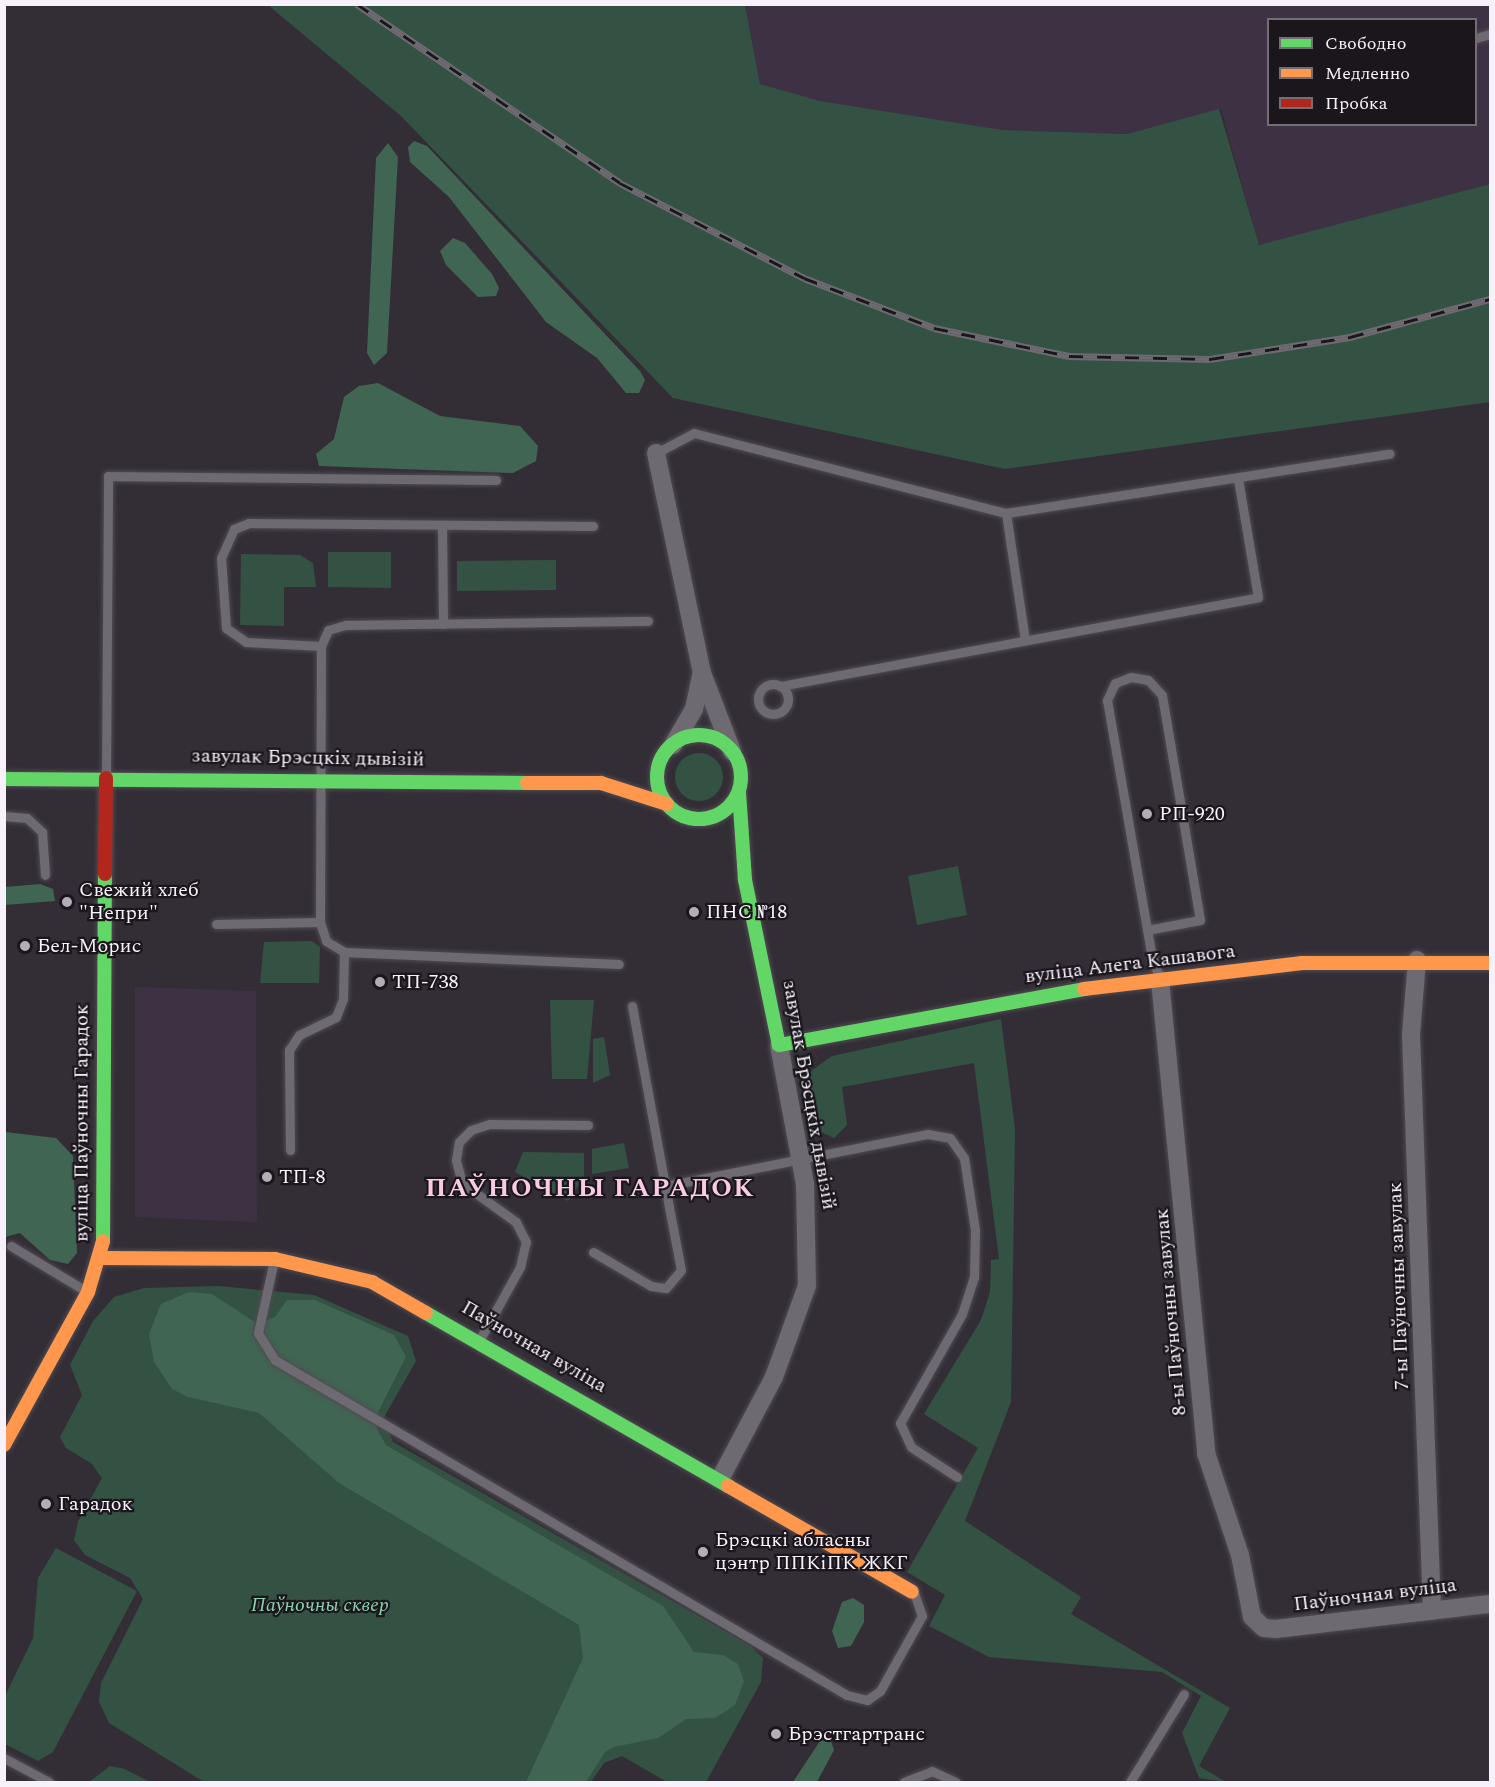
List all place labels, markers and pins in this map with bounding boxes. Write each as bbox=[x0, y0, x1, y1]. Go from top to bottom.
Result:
place label: РП-920 bbox=[1159, 802, 1225, 826]
marker: РП-920 bbox=[1140, 807, 1154, 821]
place label: Свежий хлеб "Непри" bbox=[79, 879, 199, 926]
marker: Свежий хлеб "Непри" bbox=[60, 895, 74, 909]
place label: ПНС №18 bbox=[706, 900, 787, 924]
marker: ПНС №18 bbox=[687, 905, 701, 919]
place label: Бел-Морис bbox=[37, 934, 141, 958]
marker: Бел-Морис bbox=[18, 939, 32, 953]
place label: ТП-738 bbox=[392, 970, 459, 994]
marker: ТП-738 bbox=[373, 975, 387, 989]
place label: ТП-8 bbox=[279, 1165, 326, 1189]
marker: ТП-8 bbox=[260, 1170, 274, 1184]
place label: Гарадок bbox=[58, 1492, 133, 1516]
marker: Гарадок bbox=[39, 1497, 53, 1511]
place label: Брэсцкі абласны цэнтр ППКіПК ЖКГ bbox=[715, 1528, 908, 1575]
marker: Брэсцкі абласны цэнтр ППКіПК ЖКГ bbox=[696, 1545, 710, 1559]
place label: Брэстгартранс bbox=[788, 1722, 925, 1746]
marker: Брэстгартранс bbox=[769, 1727, 783, 1741]

